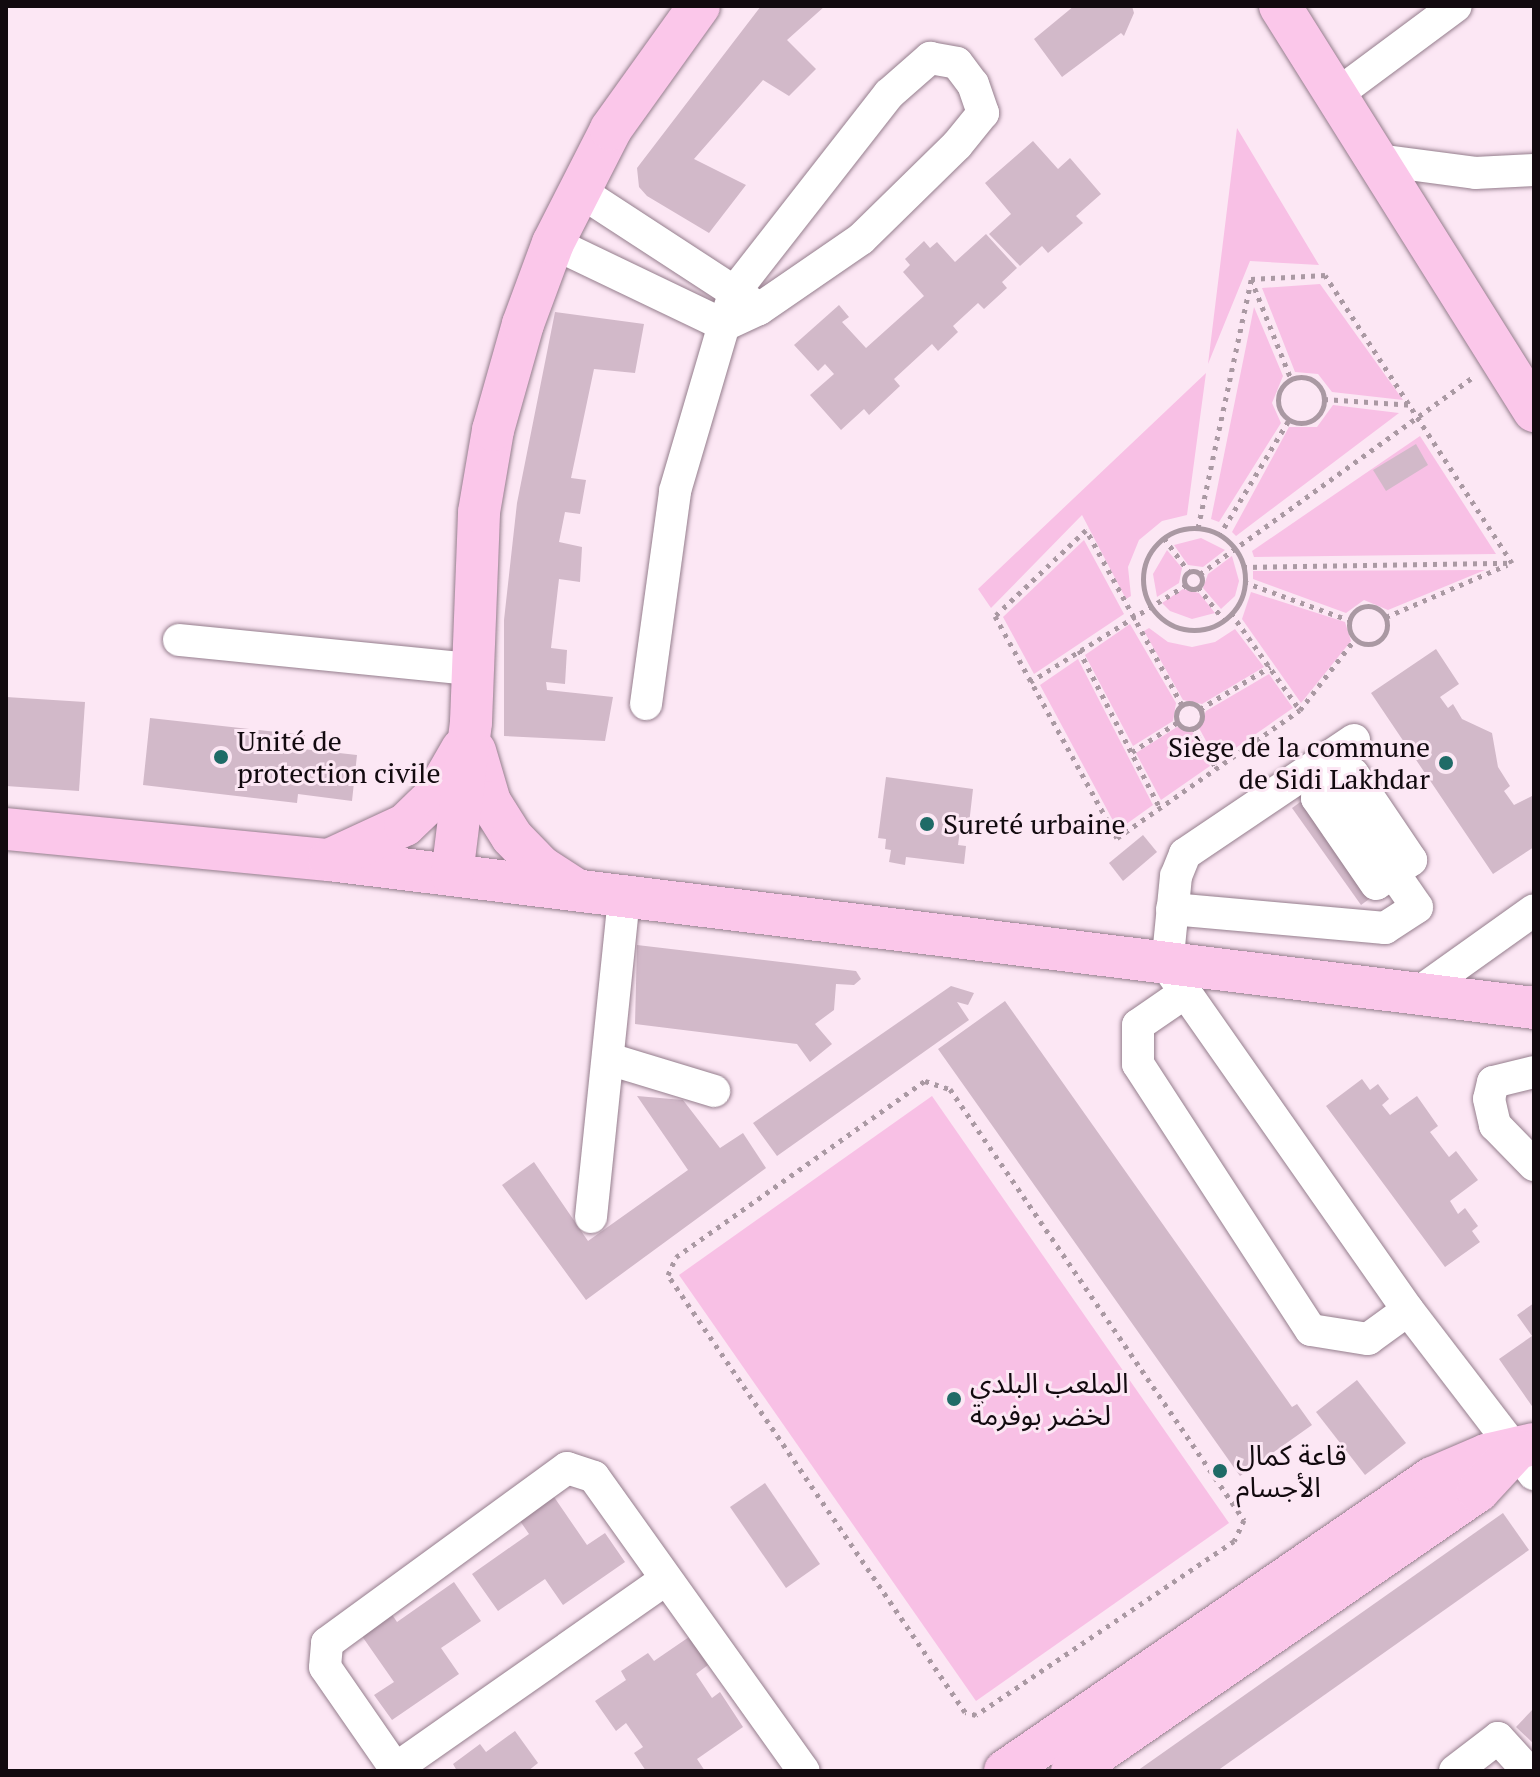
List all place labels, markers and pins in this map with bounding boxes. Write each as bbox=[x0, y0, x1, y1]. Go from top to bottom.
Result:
place label: Unité de protection civile bbox=[237, 724, 441, 790]
place label: Siège de la commune de Sidi Lakhdar bbox=[1168, 730, 1430, 796]
marker: Unité de protection civile bbox=[212, 748, 230, 766]
marker: Siège de la commune de Sidi Lakhdar bbox=[1437, 754, 1455, 772]
place label: Sureté urbaine bbox=[943, 807, 1126, 841]
marker: Sureté urbaine bbox=[918, 815, 936, 833]
place label: الملعب البلدي لخضر بوفرمة bbox=[970, 1366, 1129, 1432]
marker: الملعب البلدي لخضر بوفرمة bbox=[945, 1390, 963, 1408]
place label: قاعة كمال الأجسام bbox=[1236, 1438, 1346, 1504]
marker: قاعة كمال الأجسام bbox=[1211, 1462, 1229, 1480]

